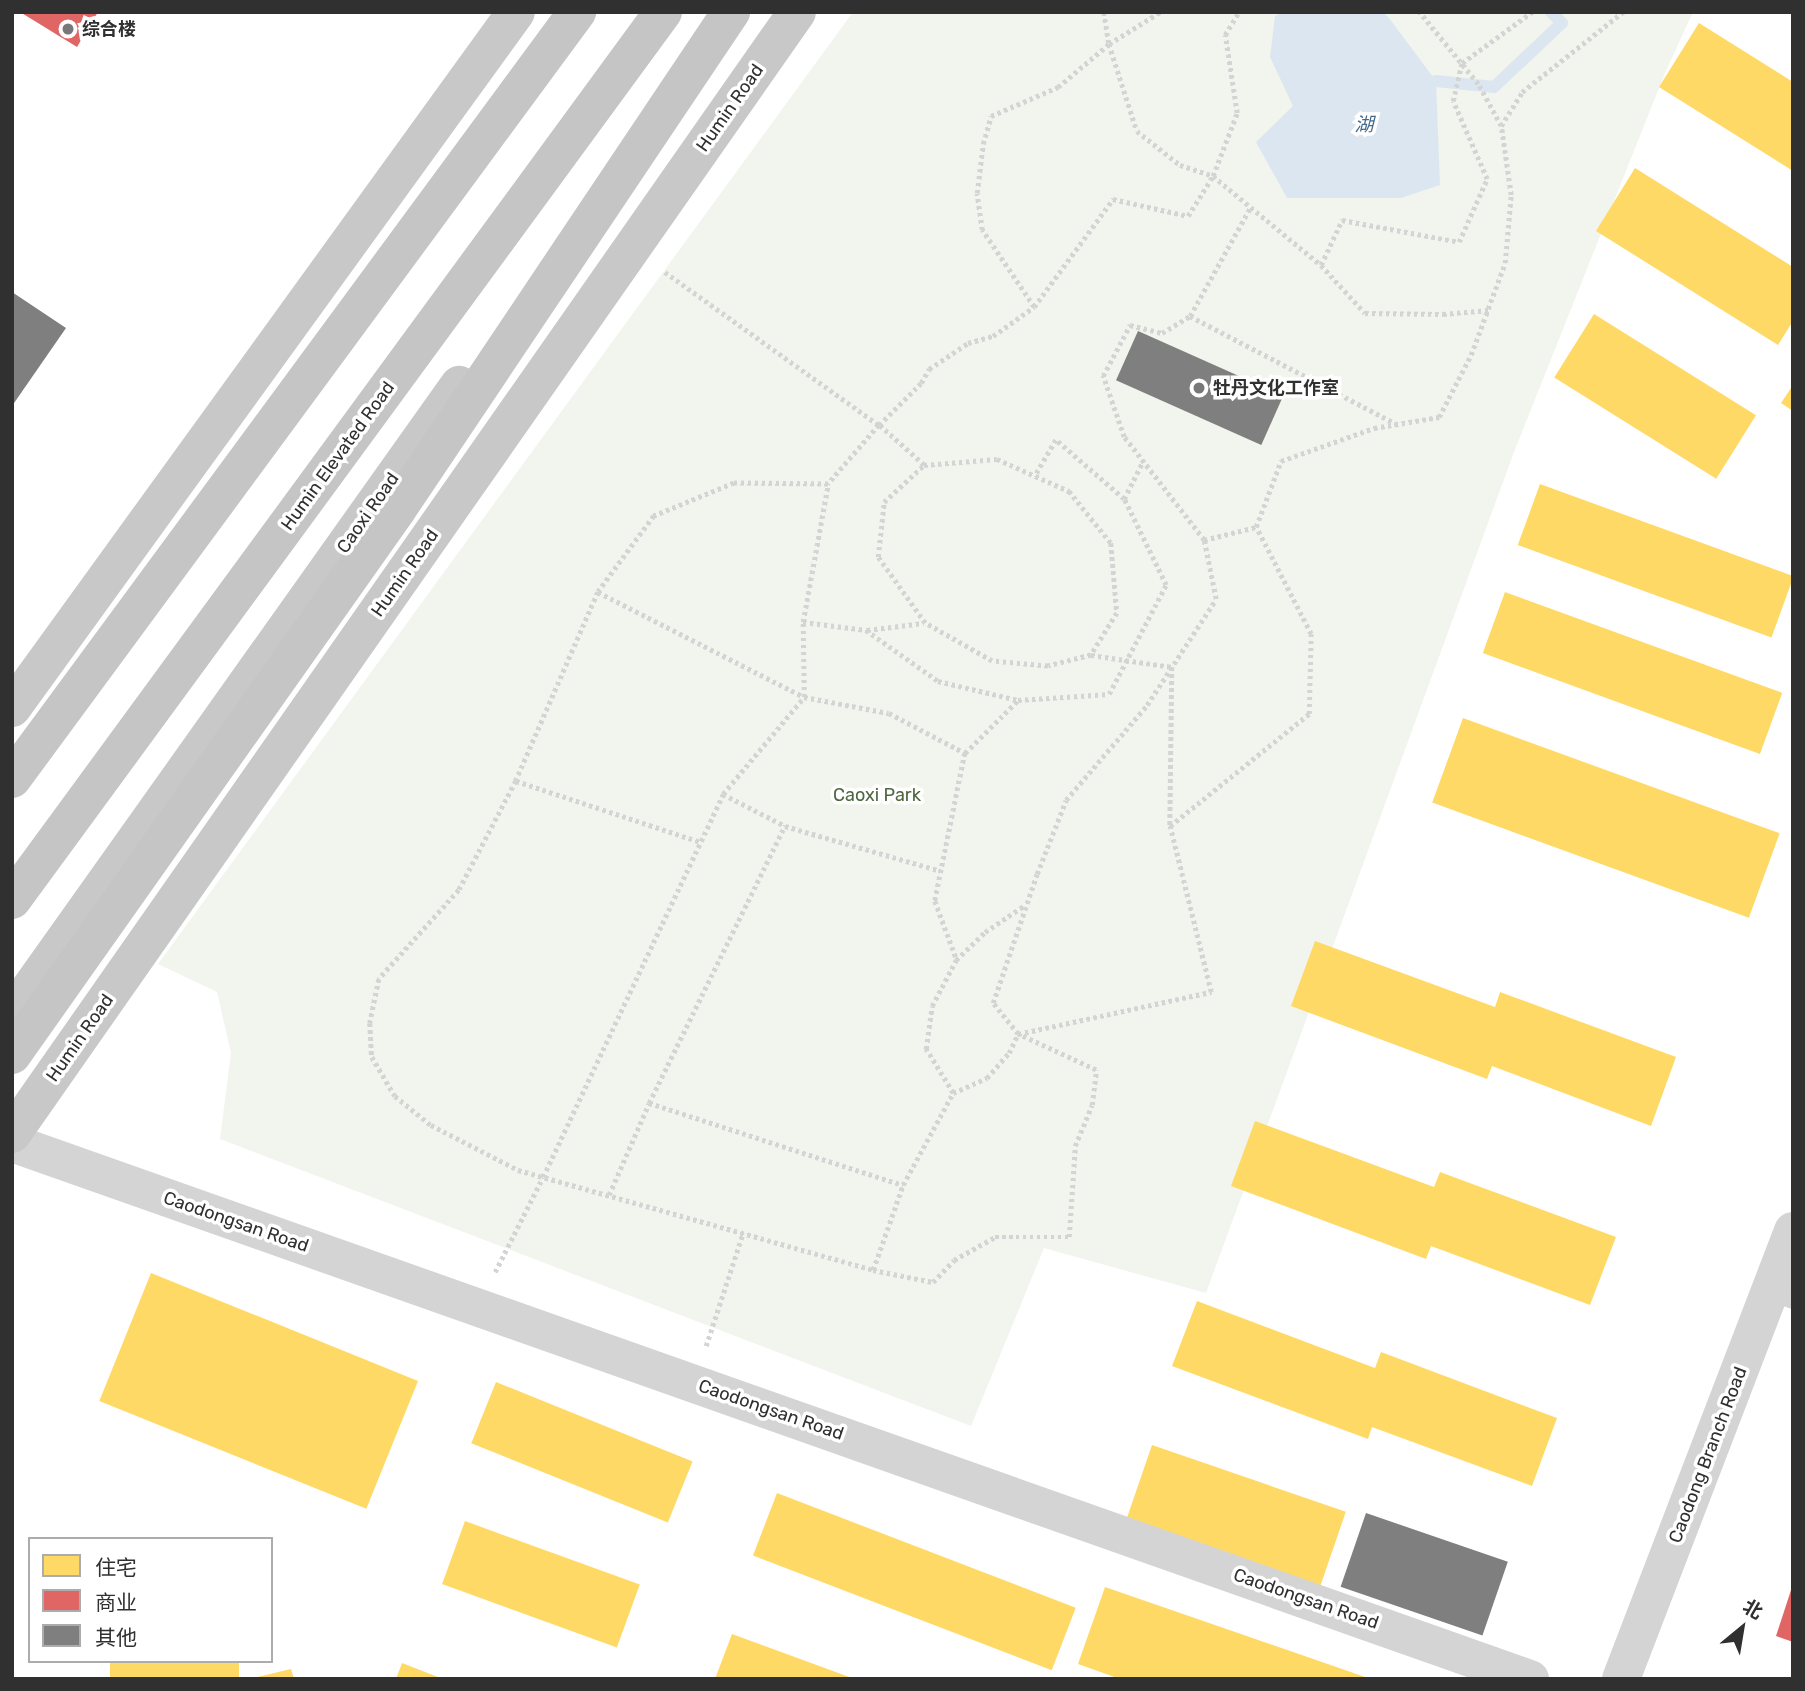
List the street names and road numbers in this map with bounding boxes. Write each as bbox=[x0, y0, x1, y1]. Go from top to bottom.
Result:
street label: Humin Road bbox=[692, 60, 768, 156]
street label: Humin Elevated Road bbox=[277, 377, 399, 535]
street label: Caoxi Road bbox=[332, 469, 404, 557]
street label: Humin Road bbox=[367, 525, 443, 621]
street label: Humin Road bbox=[42, 990, 118, 1086]
street label: Caodongsan Road bbox=[161, 1187, 311, 1257]
street label: Caodong Branch Road bbox=[1664, 1364, 1752, 1546]
street label: Caodongsan Road bbox=[696, 1375, 846, 1445]
street label: Caodongsan Road bbox=[1231, 1564, 1381, 1634]

